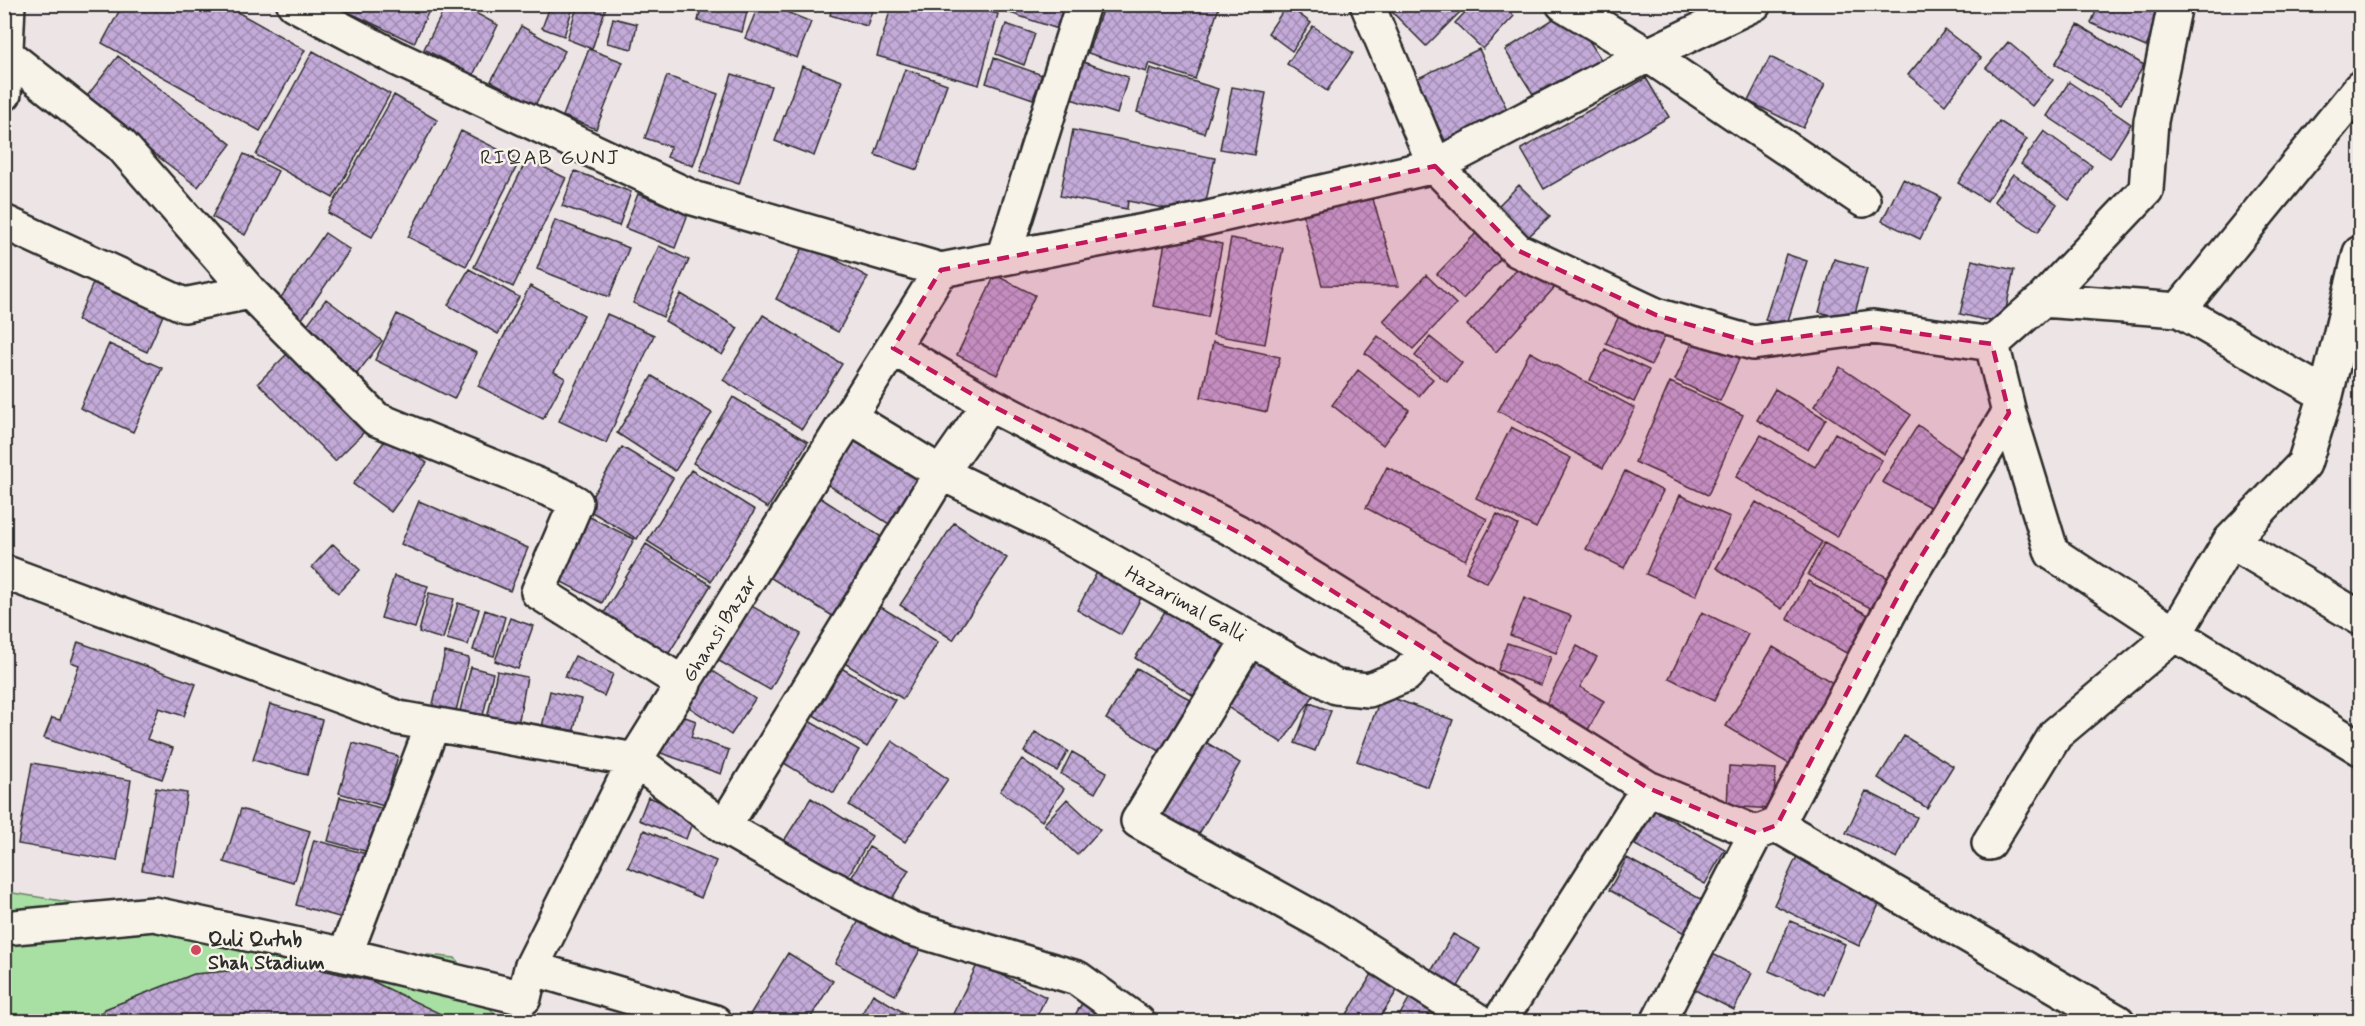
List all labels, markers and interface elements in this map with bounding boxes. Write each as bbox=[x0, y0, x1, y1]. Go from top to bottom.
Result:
district label: RIQAB GUNJ bbox=[480, 144, 620, 172]
street label: Hazarimal Galli bbox=[1120, 560, 1251, 649]
street label: Ghansi Bazar bbox=[676, 570, 764, 688]
place label: Quli Qutub Shah Stadium bbox=[208, 927, 325, 977]
marker: Quli Qutub Shah Stadium bbox=[189, 943, 203, 957]

